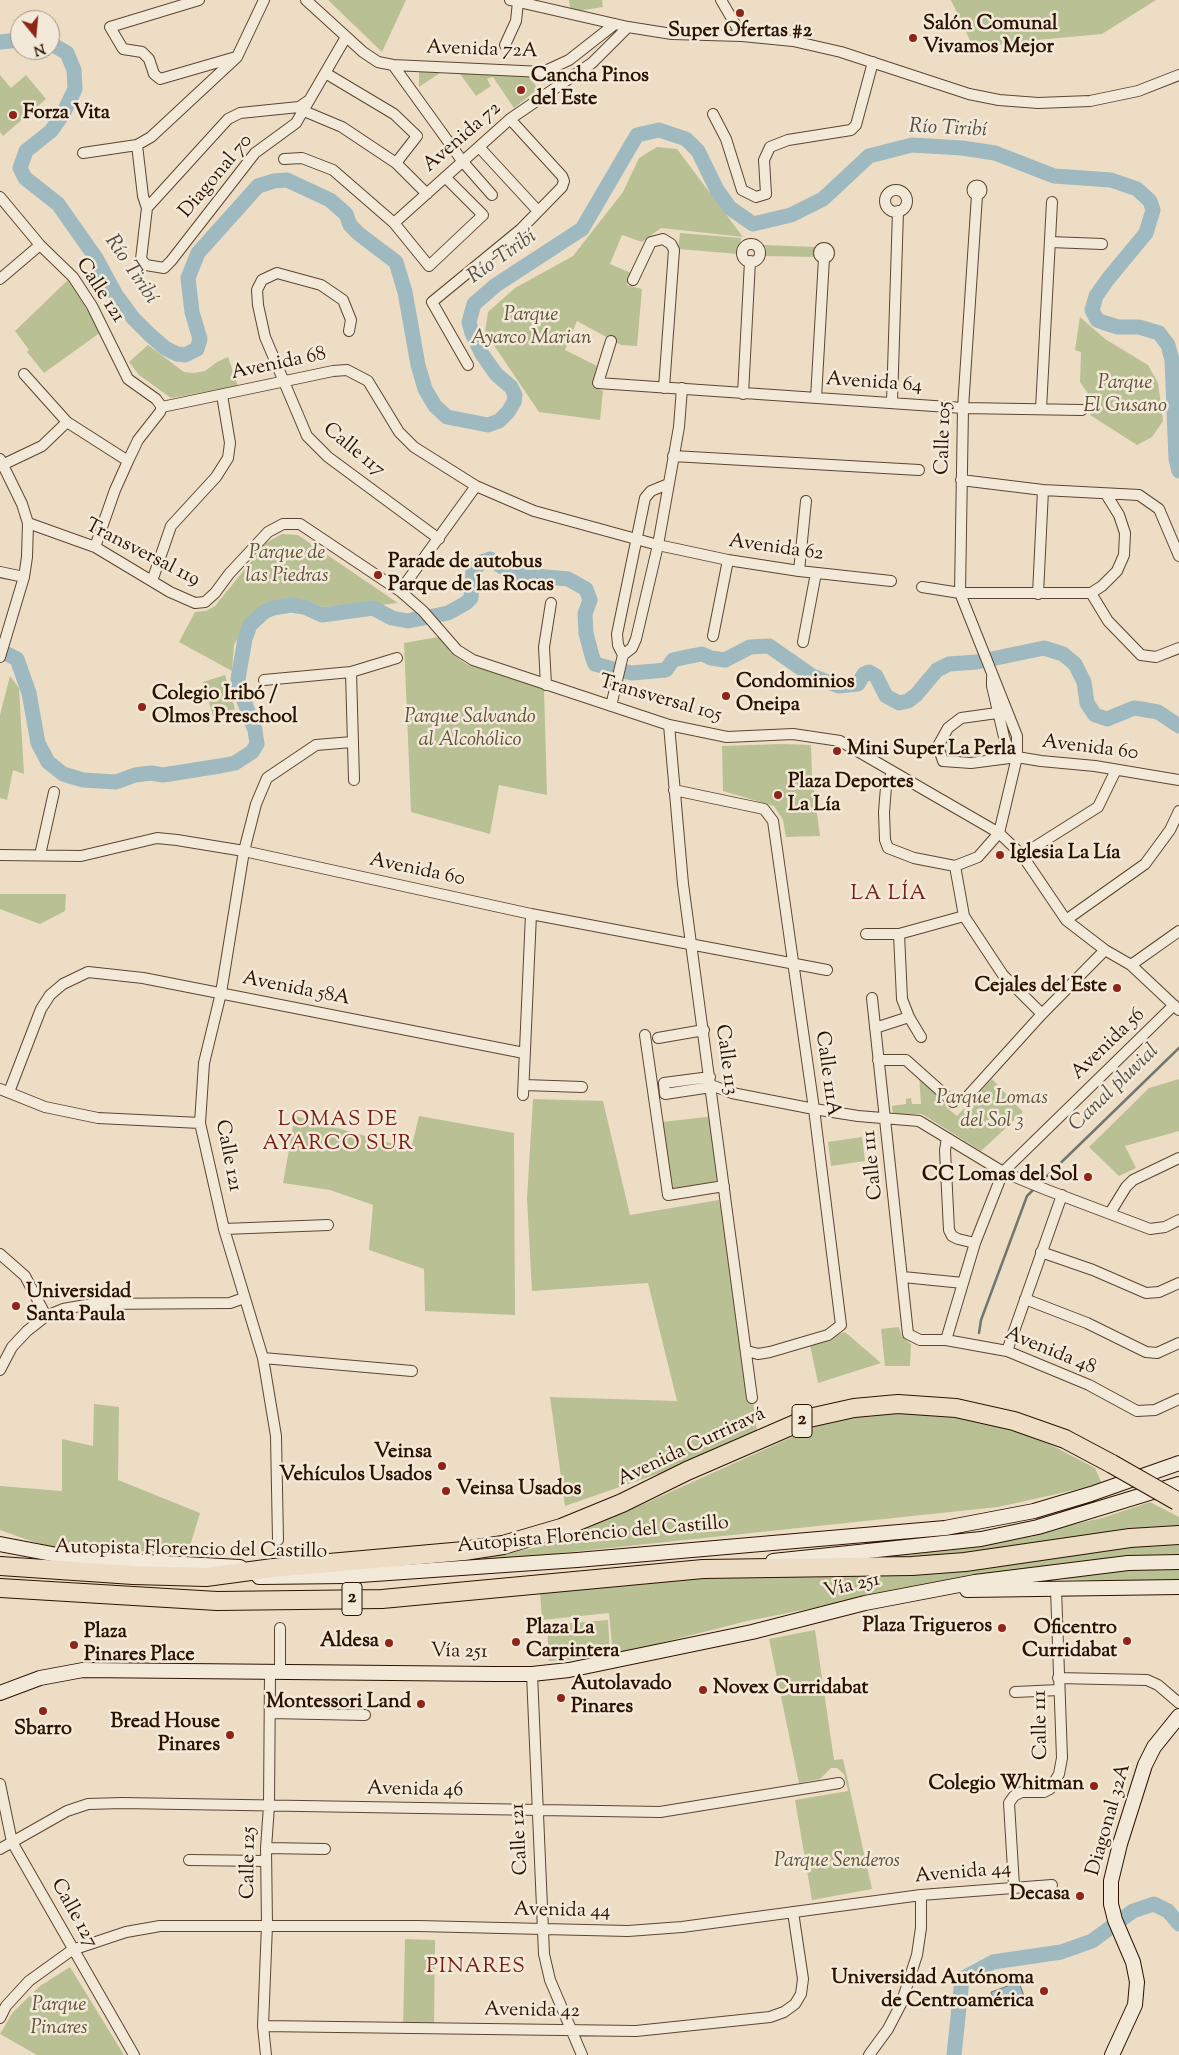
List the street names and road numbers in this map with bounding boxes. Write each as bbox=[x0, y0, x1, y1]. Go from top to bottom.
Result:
street label: Avenida 72A bbox=[426, 37, 538, 65]
street label: Avenida 72 bbox=[419, 98, 507, 178]
street label: Diagonal 70 bbox=[175, 130, 259, 224]
street label: Calle 121 bbox=[69, 254, 129, 328]
street label: Avenida 68 bbox=[229, 343, 329, 387]
street label: Avenida 64 bbox=[825, 369, 923, 399]
street label: Calle 105 bbox=[932, 401, 958, 475]
street label: Calle 117 bbox=[317, 419, 389, 483]
street label: Transversal 119 bbox=[81, 515, 203, 593]
street label: Avenida 62 bbox=[727, 530, 825, 568]
street label: Transversal 105 bbox=[596, 671, 724, 729]
street label: Avenida 60 bbox=[1040, 731, 1140, 767]
street label: Avenida 60 bbox=[367, 849, 467, 893]
street label: Avenida 58A bbox=[240, 968, 352, 1012]
street label: Avenida 56 bbox=[1067, 1004, 1151, 1086]
street label: Calle 113 bbox=[708, 1023, 742, 1097]
street label: Calle 111A bbox=[808, 1030, 844, 1118]
street label: Calle 121 bbox=[208, 1118, 246, 1194]
street label: Calle 111 bbox=[858, 1129, 890, 1201]
street label: Avenida 48 bbox=[1001, 1323, 1099, 1381]
street label: Avenida Curriravá bbox=[614, 1403, 770, 1493]
road number: 2 bbox=[792, 1404, 812, 1438]
street label: Autopista Florencio del Castillo bbox=[456, 1512, 730, 1560]
street label: Autopista Florencio del Castillo bbox=[54, 1537, 328, 1565]
street label: Vía 251 bbox=[821, 1569, 883, 1605]
road number: 2 bbox=[342, 1582, 362, 1616]
street label: Vía 251 bbox=[430, 1641, 488, 1665]
street label: Calle 111 bbox=[1029, 1690, 1055, 1760]
street label: Diagonal 32A bbox=[1083, 1761, 1137, 1879]
street label: Avenida 46 bbox=[367, 1778, 463, 1804]
street label: Calle 121 bbox=[507, 1802, 535, 1876]
street label: Calle 125 bbox=[237, 1826, 263, 1900]
street label: Avenida 44 bbox=[914, 1858, 1012, 1890]
street label: Calle 127 bbox=[44, 1875, 102, 1953]
street label: Avenida 44 bbox=[513, 1899, 611, 1925]
street label: Avenida 42 bbox=[484, 1999, 580, 2025]

